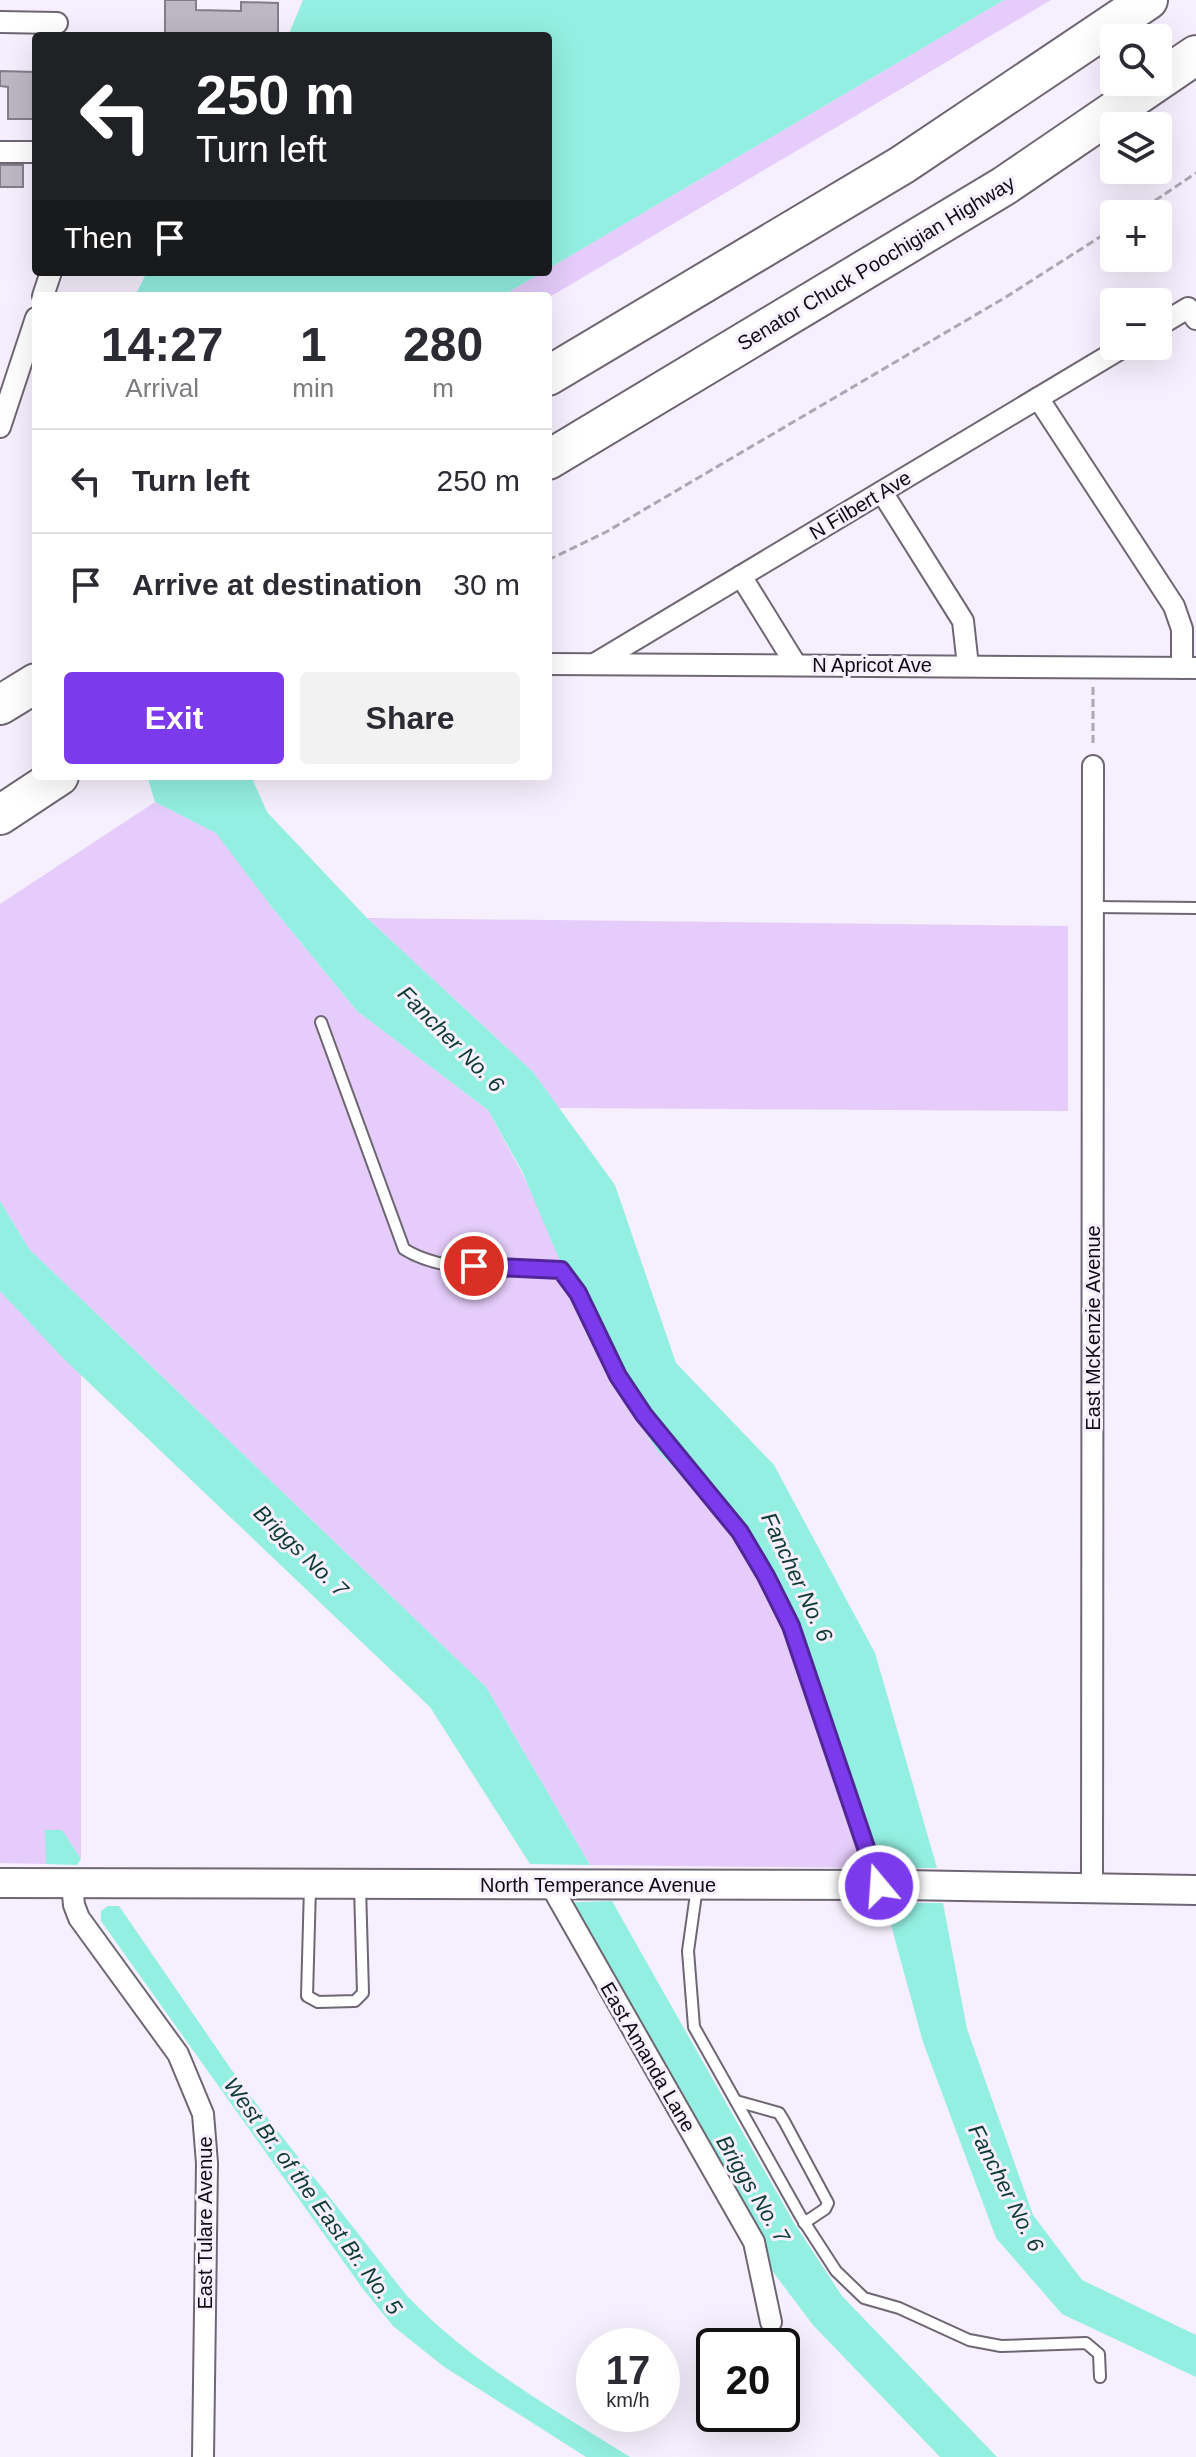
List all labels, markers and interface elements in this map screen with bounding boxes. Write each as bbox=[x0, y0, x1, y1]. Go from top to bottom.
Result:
map controls bbox=[1100, 24, 1172, 360]
button: search bbox=[1100, 24, 1172, 96]
text: 250 m bbox=[196, 63, 355, 126]
icon: left bbox=[64, 64, 168, 168]
button: layers bbox=[1100, 112, 1172, 184]
text: Turn left bbox=[196, 129, 327, 170]
street label: Senator Chuck Poochigian Highway bbox=[734, 171, 1018, 355]
button: + bbox=[1100, 200, 1172, 272]
icon: arrive bbox=[148, 216, 192, 260]
text: Then bbox=[64, 221, 132, 254]
button: − bbox=[1100, 288, 1172, 360]
text: 14:27 bbox=[101, 318, 224, 371]
text: 1 bbox=[300, 318, 327, 371]
text: 280 bbox=[403, 318, 483, 371]
text: Arrival bbox=[125, 373, 199, 403]
text: min bbox=[292, 373, 334, 403]
text: m bbox=[432, 373, 454, 403]
icon: left bbox=[64, 459, 108, 503]
text: Turn left bbox=[132, 464, 250, 497]
text: 250 m bbox=[437, 464, 520, 497]
street label: N Filbert Ave bbox=[805, 466, 915, 544]
icon: arrive bbox=[64, 563, 108, 607]
text: Arrive at destination bbox=[132, 568, 422, 601]
text: 30 m bbox=[453, 568, 520, 601]
street label: N Apricot Ave bbox=[812, 654, 932, 676]
button: Exit bbox=[64, 672, 284, 764]
button: Share bbox=[300, 672, 520, 764]
water label: Fancher No. 6 bbox=[393, 981, 510, 1098]
street label: East McKenzie Avenue bbox=[1082, 1225, 1104, 1431]
pin bbox=[440, 1232, 508, 1300]
icon: arrive bbox=[452, 1244, 496, 1288]
water label: Briggs No. 7 bbox=[249, 1500, 354, 1603]
water label: Fancher No. 6 bbox=[756, 1509, 838, 1646]
position arrow bbox=[837, 1844, 921, 1928]
street label: North Temperance Avenue bbox=[480, 1874, 716, 1896]
street label: East Amanda Lane bbox=[596, 1978, 700, 2136]
water label: West Br. of the East Br. No. 5 bbox=[219, 2073, 408, 2320]
water label: Fancher No. 6 bbox=[963, 2120, 1049, 2256]
water label: Briggs No. 7 bbox=[711, 2131, 795, 2248]
street label: East Tulare Avenue bbox=[194, 2136, 216, 2310]
speed limit sign: 20 bbox=[696, 2328, 800, 2432]
text: 17 bbox=[606, 2348, 650, 2392]
text: km/h bbox=[606, 2389, 650, 2411]

